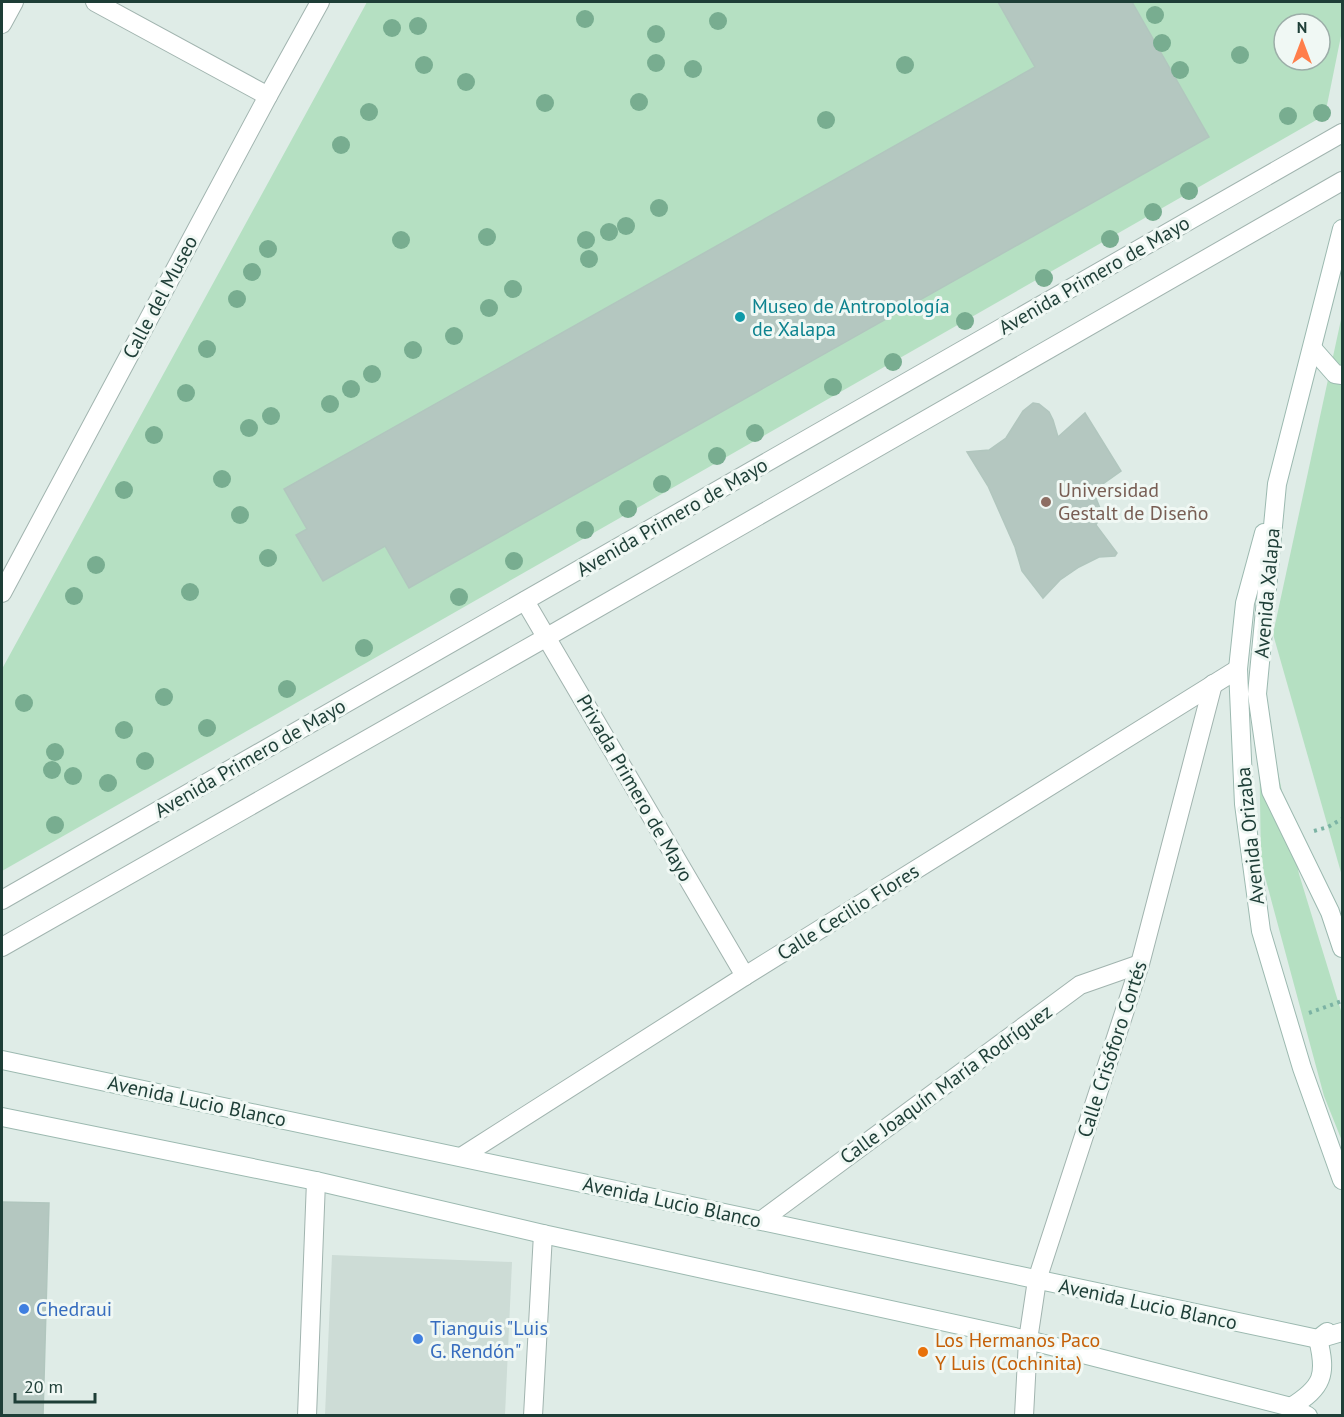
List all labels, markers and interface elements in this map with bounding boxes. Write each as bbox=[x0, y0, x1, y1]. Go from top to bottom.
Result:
north arrow bbox=[1272, 12, 1332, 72]
text: N bbox=[1297, 17, 1307, 37]
street label: Avenida Primero de Mayo bbox=[994, 210, 1194, 340]
street label: Calle del Museo bbox=[117, 231, 203, 363]
place label: Museo de Antropología de Xalapa bbox=[752, 293, 950, 342]
marker: Museo de Antropología de Xalapa bbox=[733, 310, 747, 324]
street label: Avenida Primero de Mayo bbox=[572, 452, 772, 582]
place label: Universidad Gestalt de Diseño bbox=[1058, 477, 1208, 526]
marker: Universidad Gestalt de Diseño bbox=[1039, 495, 1053, 509]
street label: Avenida Xalapa bbox=[1248, 527, 1286, 659]
street label: Privada Primero de Mayo bbox=[571, 690, 699, 886]
street label: Avenida Primero de Mayo bbox=[150, 693, 350, 823]
street label: Avenida Orizaba bbox=[1230, 766, 1270, 906]
street label: Calle Cecilio Flores bbox=[772, 858, 924, 966]
street label: Calle Crisóforo Cortés bbox=[1071, 957, 1153, 1141]
street label: Calle Joaquín María Rodríguez bbox=[835, 998, 1057, 1170]
street label: Avenida Lucio Blanco bbox=[105, 1069, 289, 1133]
street label: Avenida Lucio Blanco bbox=[580, 1170, 764, 1234]
street label: Avenida Lucio Blanco bbox=[1056, 1272, 1240, 1336]
place label: Chedraui bbox=[36, 1296, 112, 1322]
marker: Chedraui bbox=[17, 1302, 31, 1316]
place label: Tianguis "Luis G. Rendón" bbox=[430, 1315, 548, 1364]
place label: Los Hermanos Paco Y Luis (Cochinita) bbox=[935, 1327, 1100, 1376]
marker: Tianguis "Luis G. Rendón" bbox=[411, 1332, 425, 1346]
marker: Los Hermanos Paco Y Luis (Cochinita) bbox=[916, 1345, 930, 1359]
scale bar bbox=[15, 1366, 94, 1404]
text: 20 m bbox=[24, 1375, 63, 1398]

